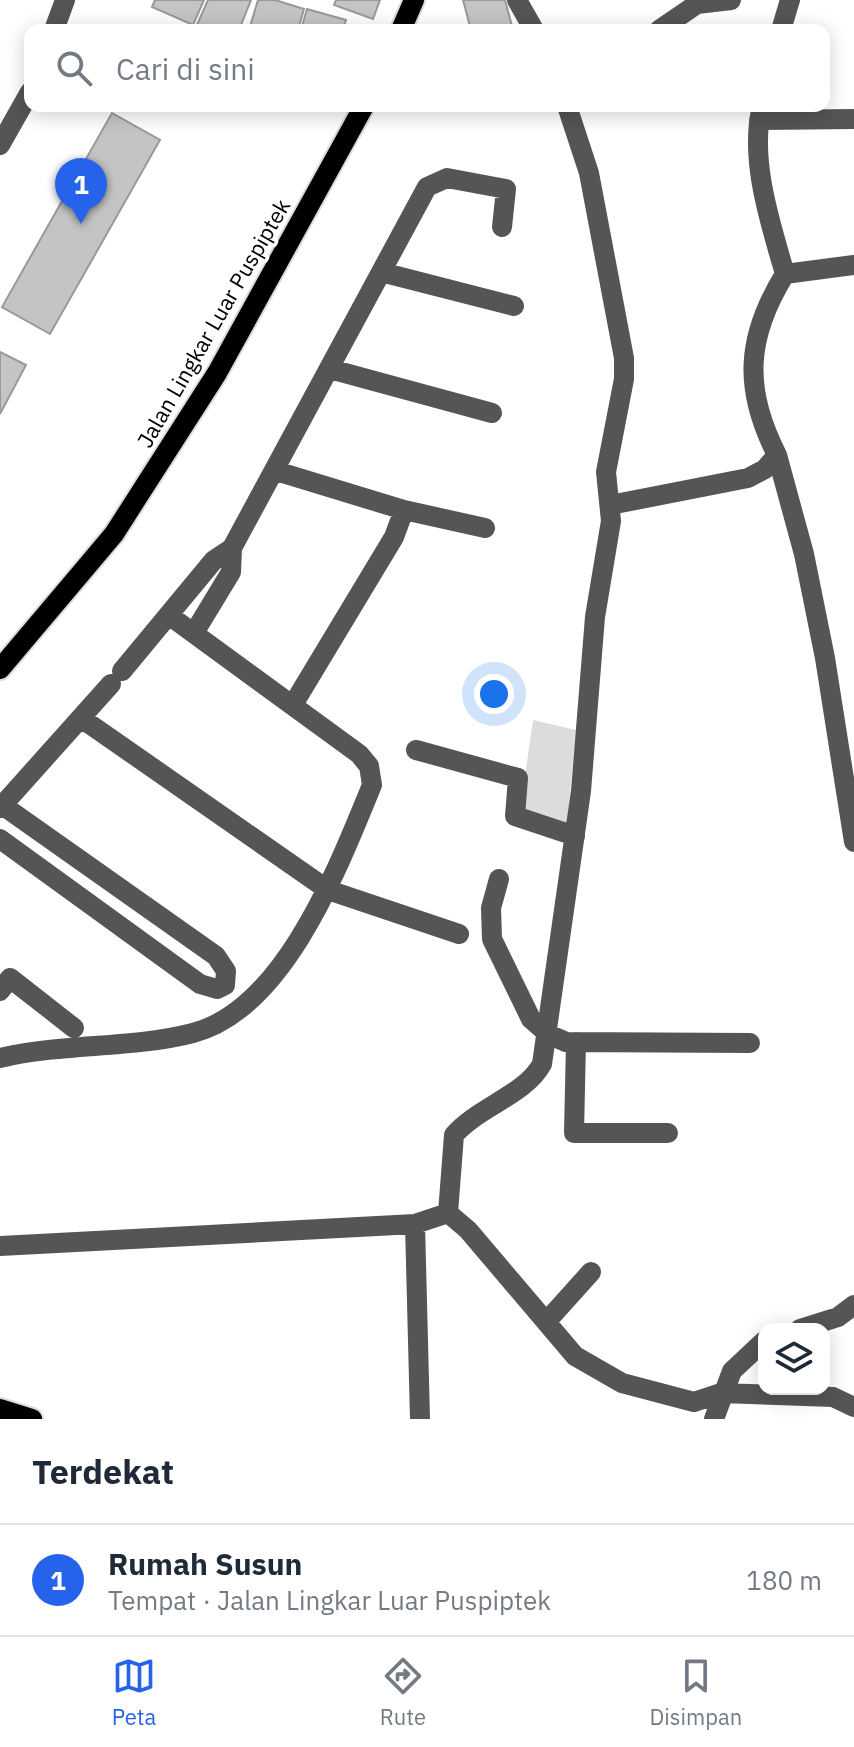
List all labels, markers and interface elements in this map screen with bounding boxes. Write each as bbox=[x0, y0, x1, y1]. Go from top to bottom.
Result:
search box bbox=[24, 24, 830, 112]
icon: search bbox=[52, 46, 96, 90]
text: Cari di sini bbox=[116, 49, 255, 88]
pin: 1 bbox=[55, 158, 107, 224]
street label: Jalan Lingkar Luar Puspiptek bbox=[130, 193, 296, 453]
your location bbox=[474, 674, 514, 714]
map controls bbox=[758, 1323, 830, 1395]
button: layers bbox=[758, 1323, 830, 1395]
text: Terdekat bbox=[32, 1449, 174, 1493]
text: Rumah Susun bbox=[108, 1544, 302, 1583]
text: 1 bbox=[50, 1563, 66, 1597]
text: 180 m bbox=[746, 1563, 822, 1597]
text: Tempat · Jalan Lingkar Luar Puspiptek bbox=[108, 1583, 551, 1617]
tab: Peta bbox=[112, 1654, 156, 1731]
tab: Rute bbox=[380, 1654, 426, 1731]
tab: Disimpan bbox=[650, 1654, 742, 1731]

